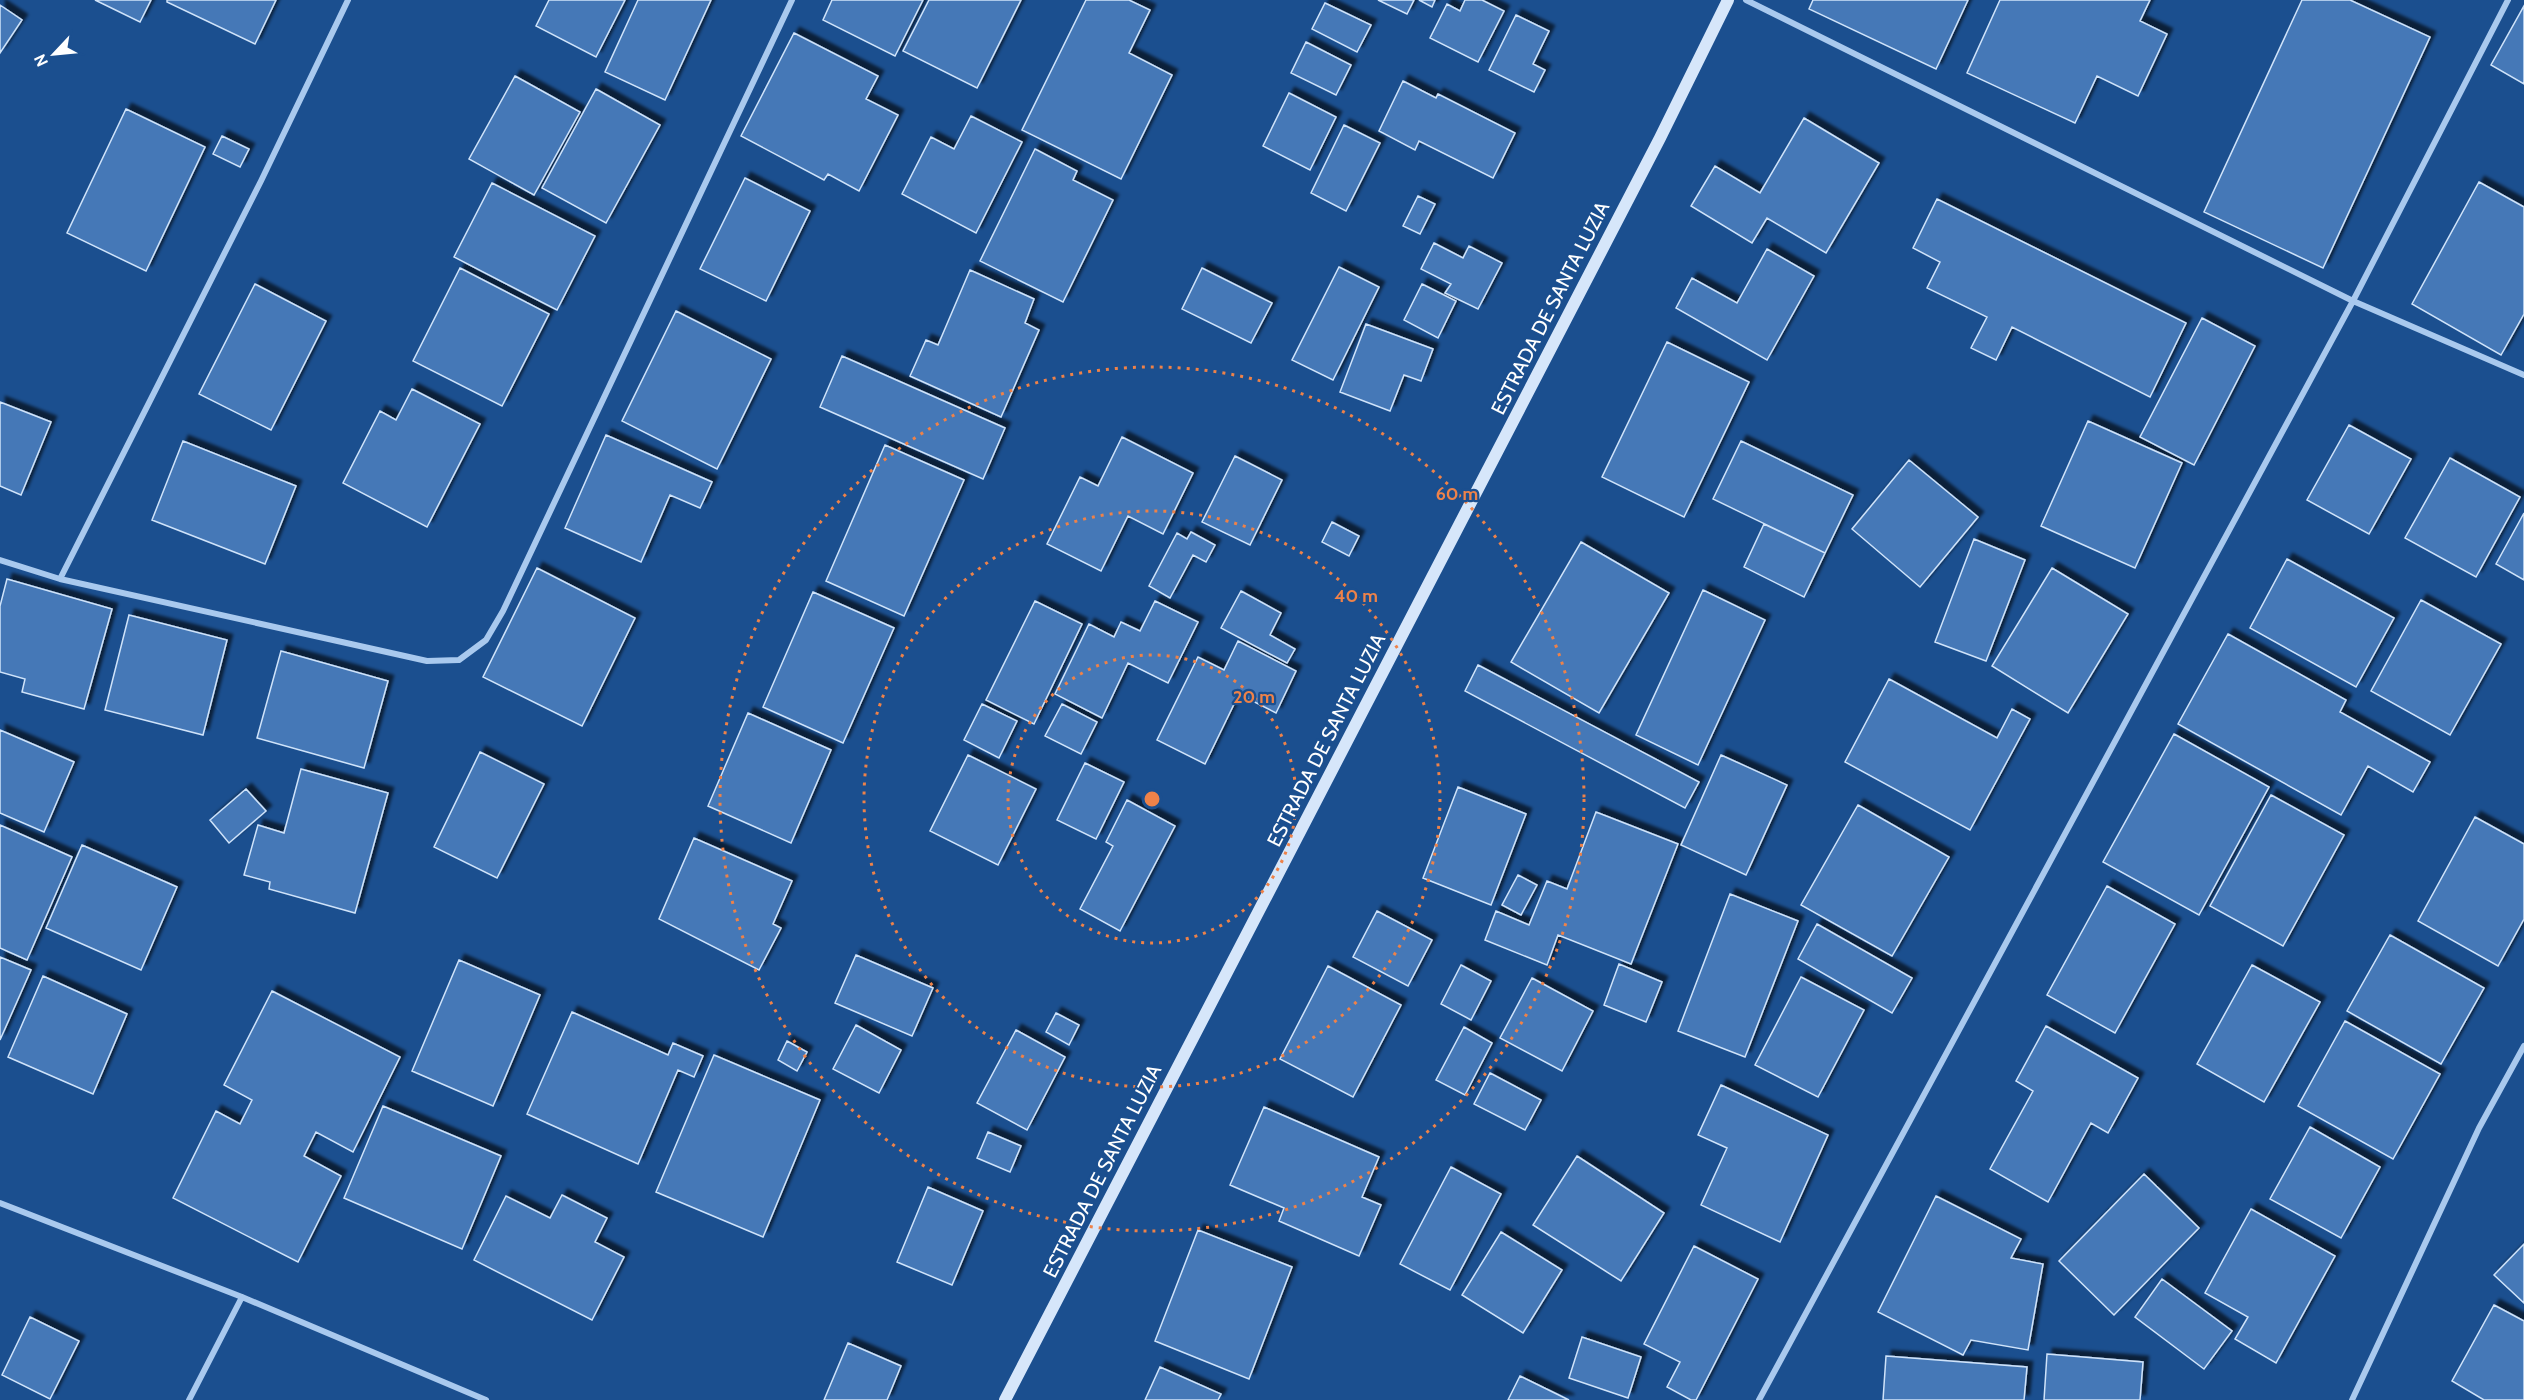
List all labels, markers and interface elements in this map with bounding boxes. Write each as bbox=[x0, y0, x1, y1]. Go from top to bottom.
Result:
north arrow bbox=[24, 24, 84, 84]
text: N bbox=[30, 51, 52, 70]
street label: ESTRADA DE SANTA LUZIA bbox=[1486, 197, 1615, 419]
text: 60 m bbox=[1436, 483, 1478, 505]
text: 40 m bbox=[1334, 585, 1378, 607]
street label: ESTRADA DE SANTA LUZIA bbox=[1262, 629, 1391, 851]
text: 20 m bbox=[1233, 686, 1275, 708]
centre of rings bbox=[1142, 789, 1162, 809]
street label: ESTRADA DE SANTA LUZIA bbox=[1038, 1060, 1167, 1282]

